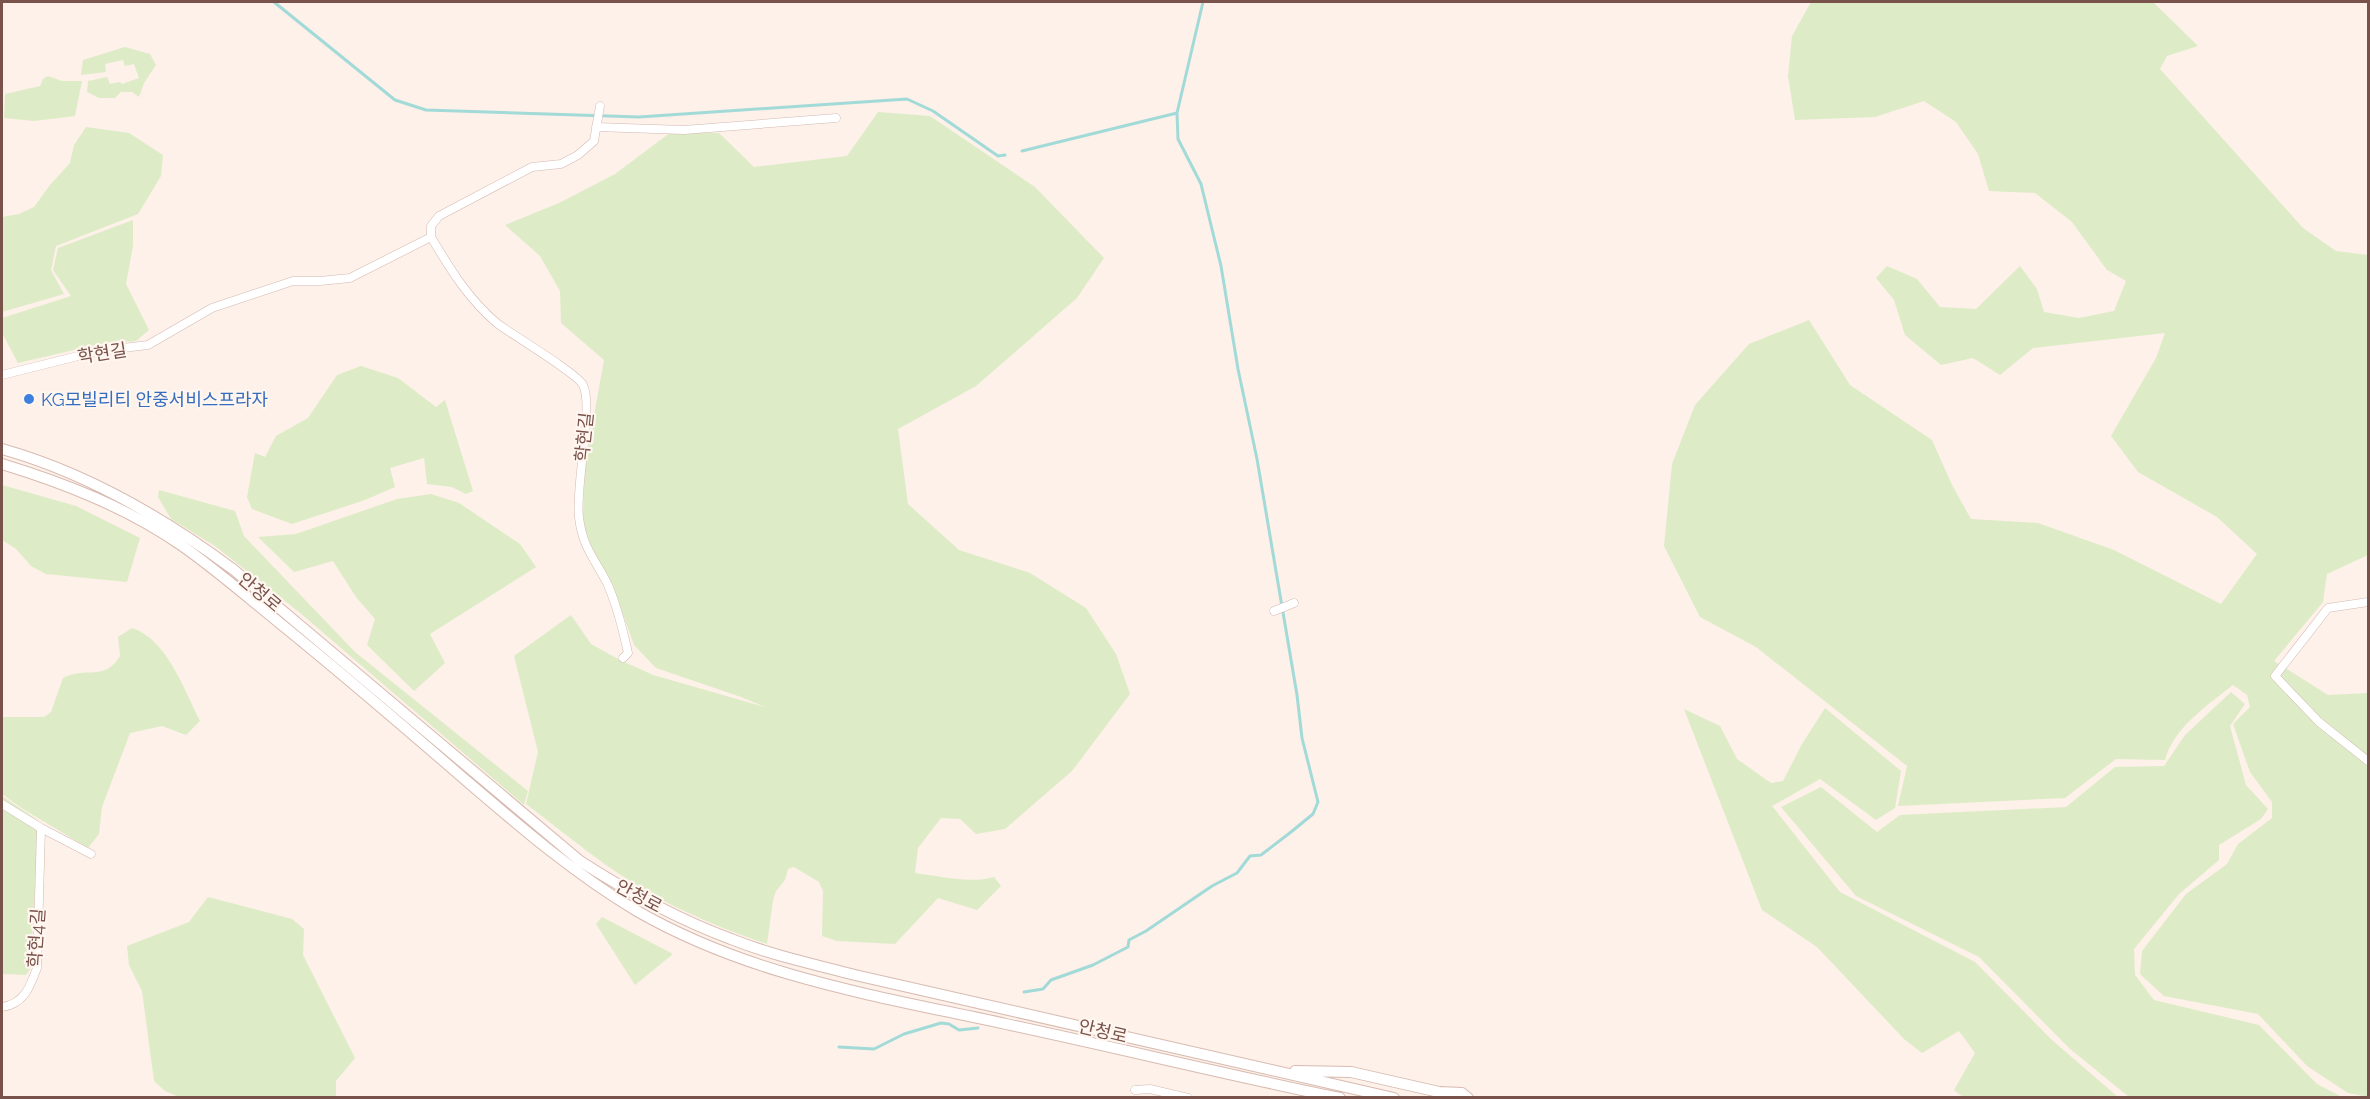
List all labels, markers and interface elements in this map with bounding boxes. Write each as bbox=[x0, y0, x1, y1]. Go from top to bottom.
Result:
street label: 학현길 bbox=[76, 339, 128, 367]
place label: KG모빌리티 안중서비스프라자 bbox=[41, 389, 269, 410]
marker: KG모빌리티 안중서비스프라자 bbox=[22, 392, 36, 406]
street label: 학현길 bbox=[571, 411, 597, 463]
street label: 안청로 bbox=[234, 568, 286, 616]
street label: 안청로 bbox=[612, 875, 666, 917]
street label: 학현4길 bbox=[23, 908, 49, 968]
street label: 안청로 bbox=[1076, 1015, 1130, 1047]

